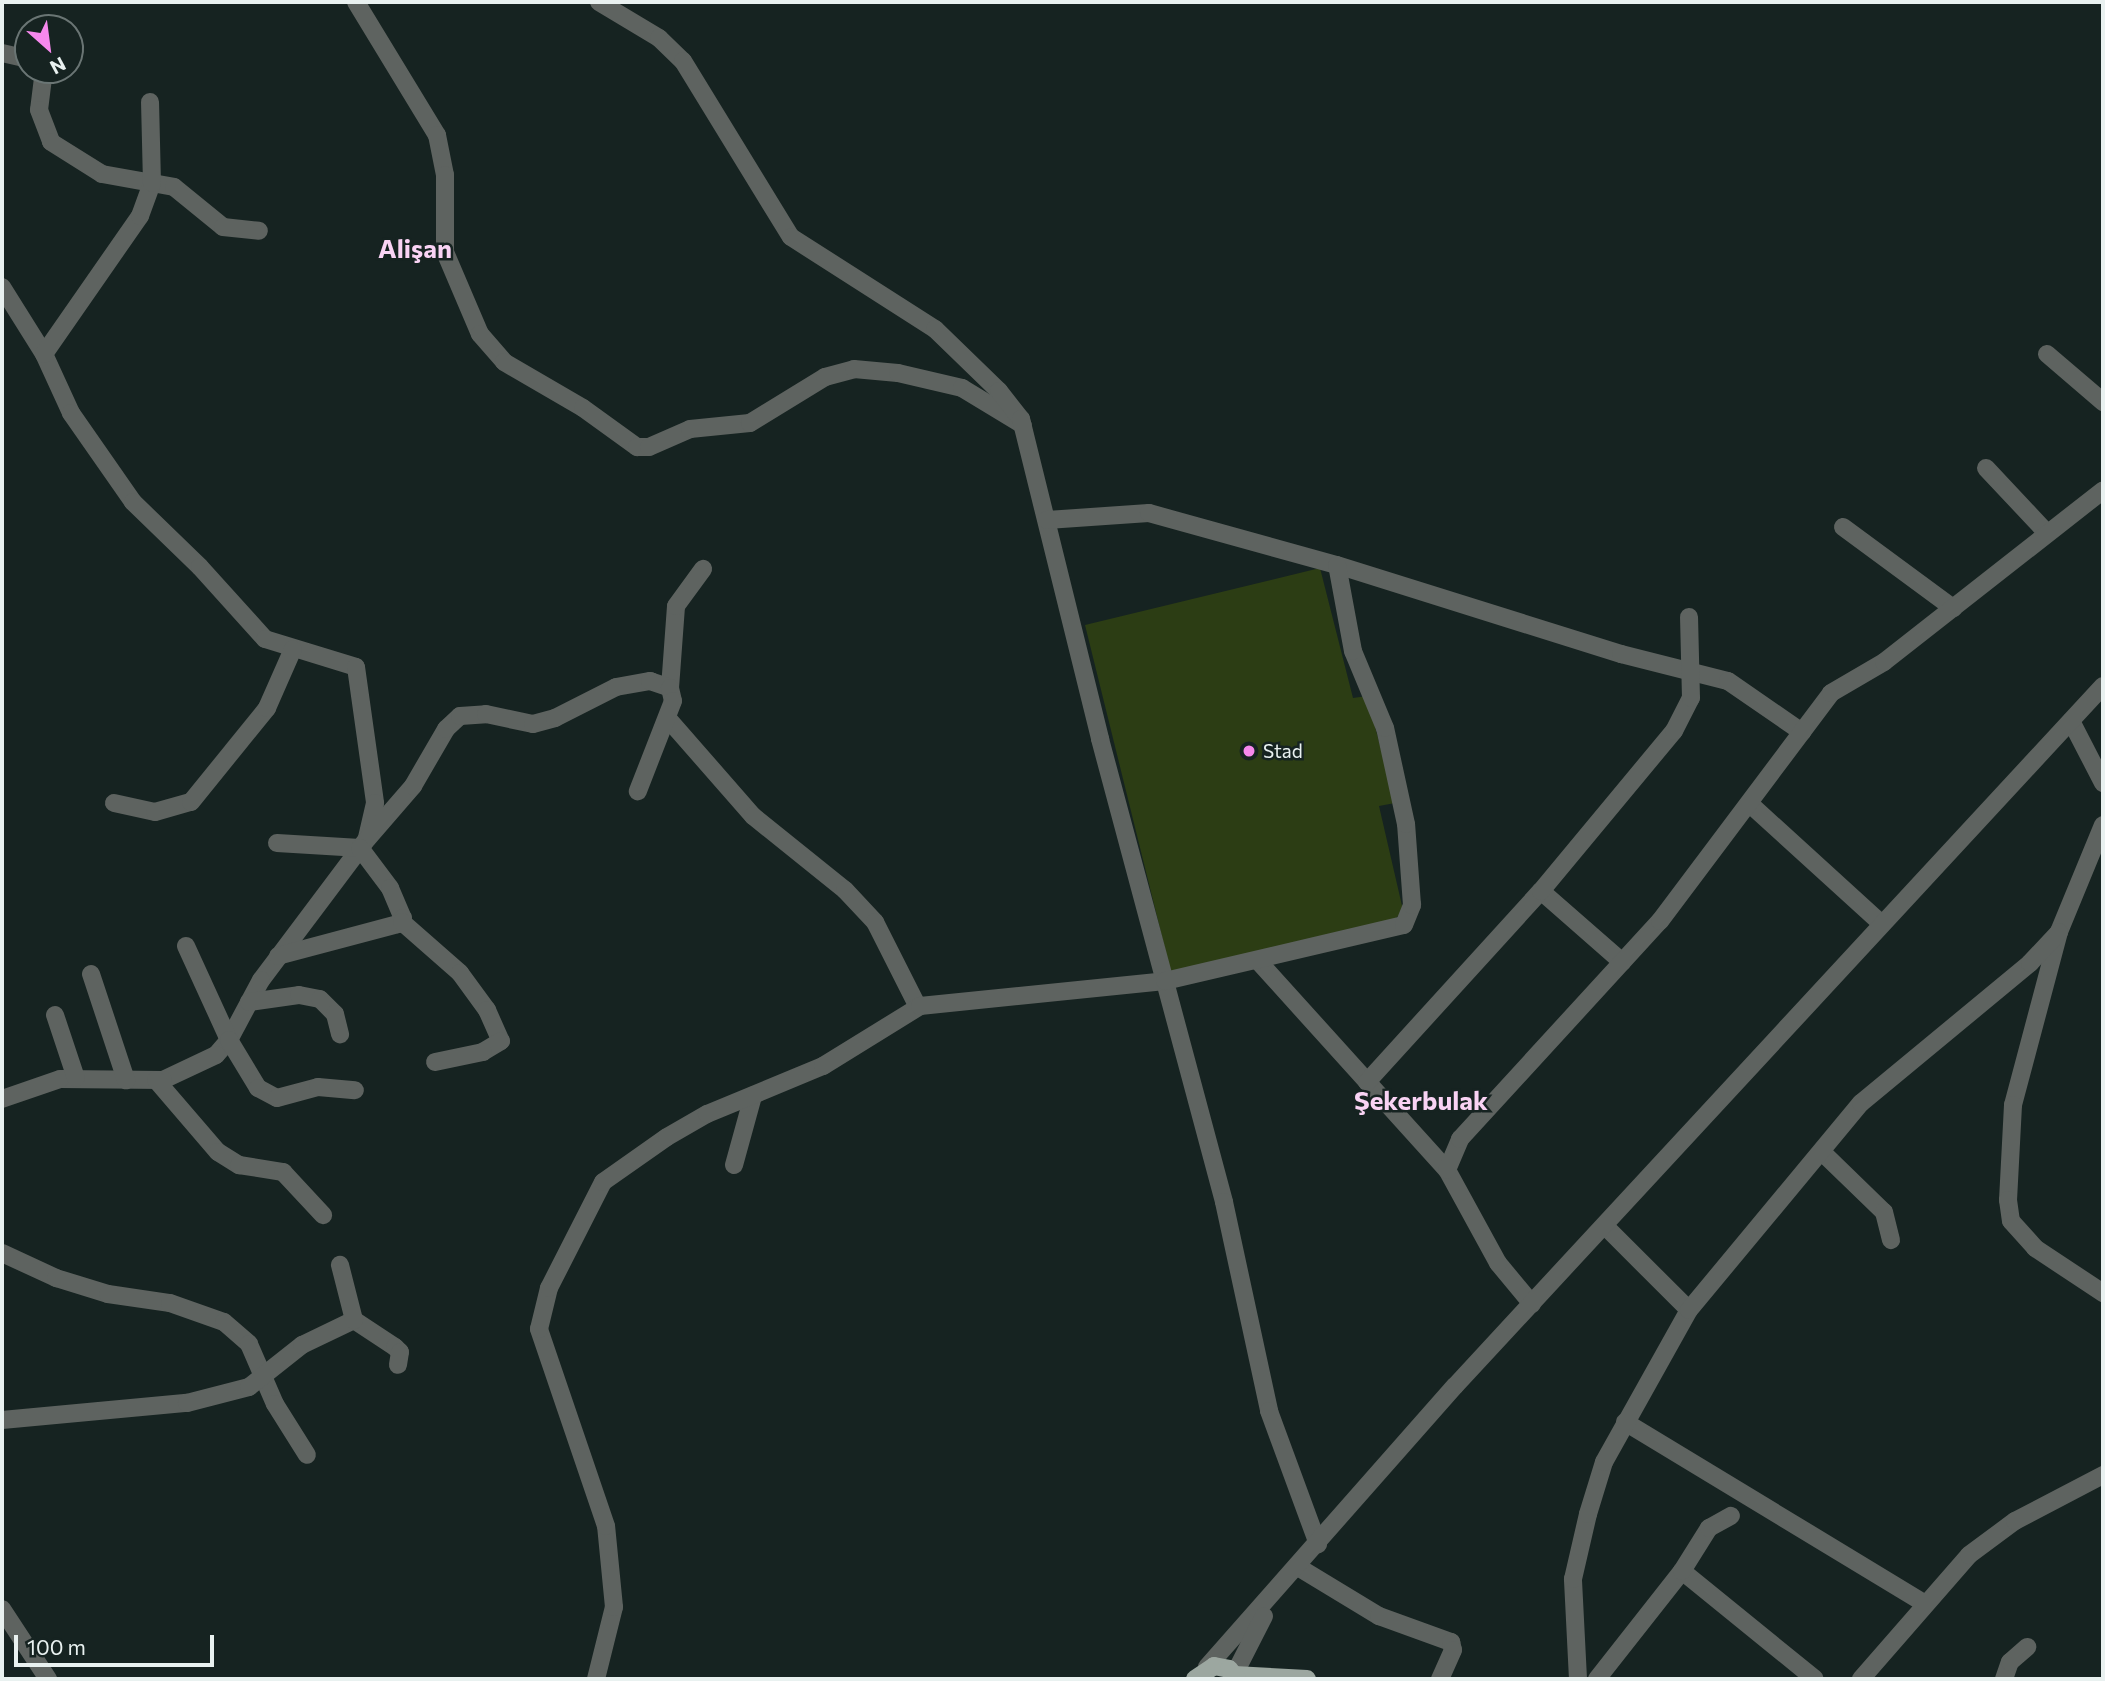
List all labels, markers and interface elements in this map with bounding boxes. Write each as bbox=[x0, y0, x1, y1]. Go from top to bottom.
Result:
north arrow bbox=[14, 14, 84, 84]
text: N bbox=[46, 53, 70, 80]
district label: Alişan bbox=[378, 232, 452, 264]
place label: Stad bbox=[1263, 740, 1303, 762]
marker: Stad bbox=[1241, 743, 1257, 759]
district label: Şekerbulak bbox=[1354, 1084, 1488, 1116]
scale bar bbox=[18, 1622, 217, 1666]
text: 100 m bbox=[27, 1634, 86, 1659]

